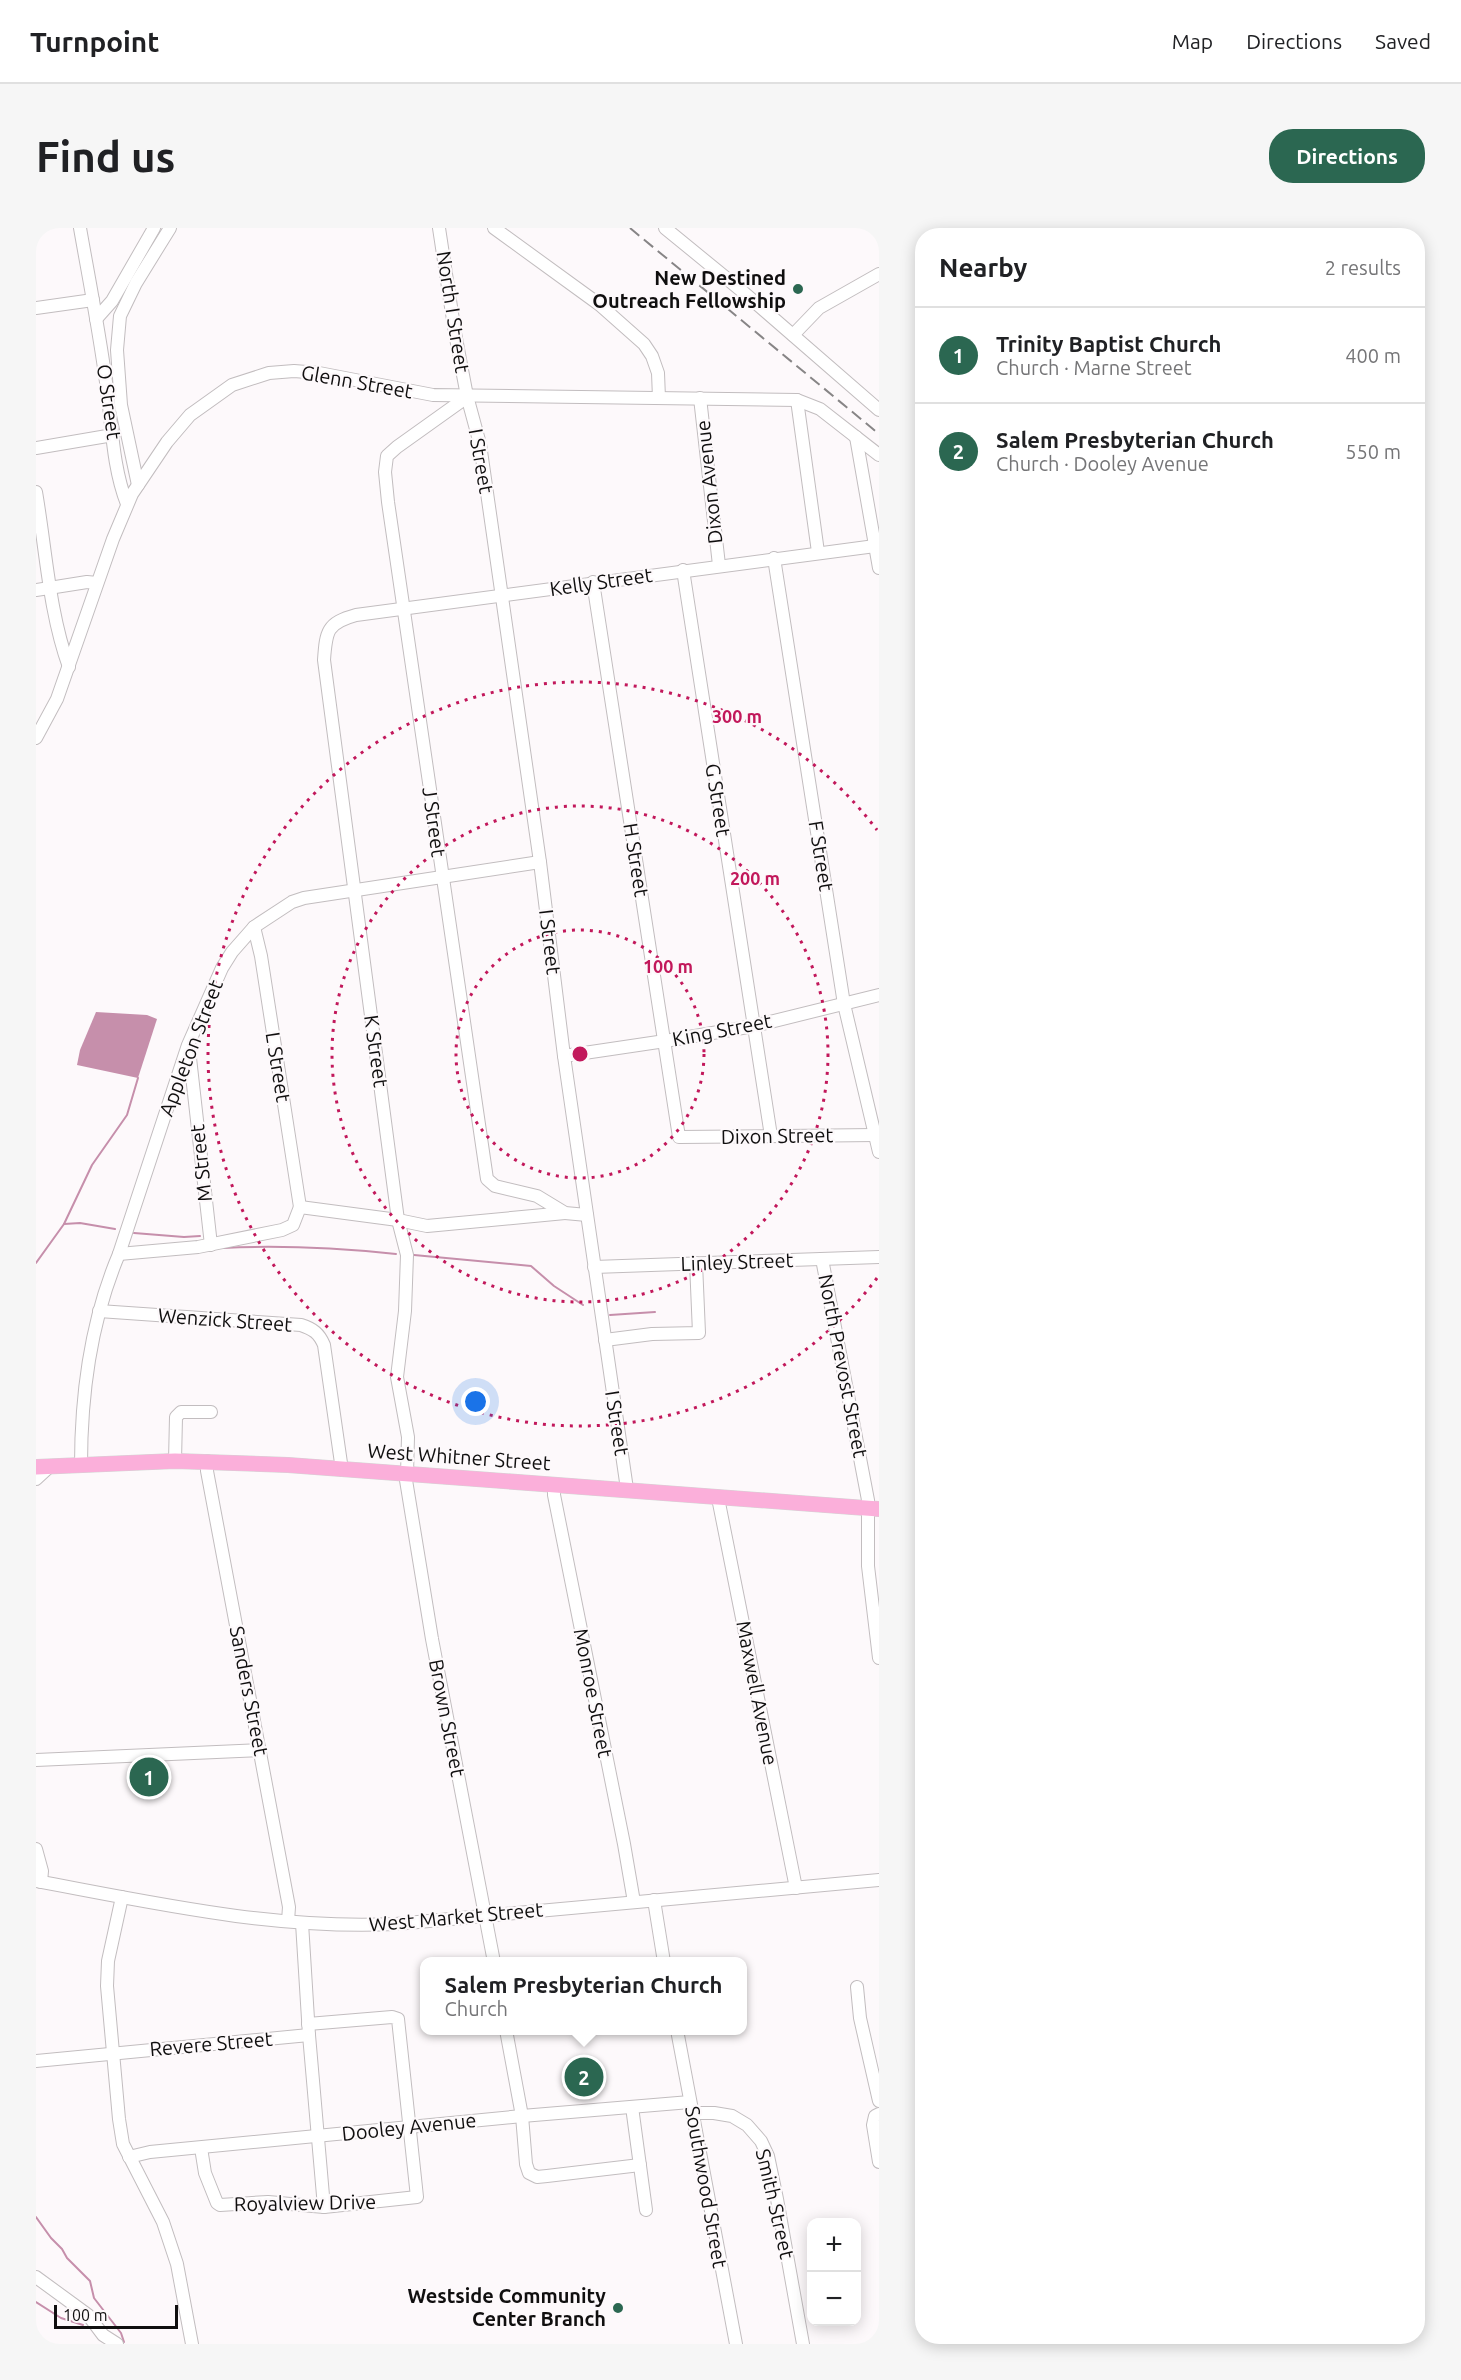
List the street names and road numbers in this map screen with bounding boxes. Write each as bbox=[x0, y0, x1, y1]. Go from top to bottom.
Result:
street label: North I Street bbox=[433, 249, 474, 375]
street label: Glenn Street bbox=[300, 360, 415, 403]
street label: O Street bbox=[93, 363, 126, 441]
street label: Dixon Avenue bbox=[691, 419, 726, 545]
street label: I Street bbox=[464, 427, 499, 495]
street label: Kelly Street bbox=[548, 563, 654, 600]
street label: G Street bbox=[701, 762, 736, 838]
street label: J Street bbox=[418, 786, 451, 858]
street label: F Street bbox=[805, 819, 838, 893]
street label: H Street bbox=[619, 821, 654, 899]
street label: I Street bbox=[535, 908, 566, 976]
street label: Appleton Street bbox=[154, 976, 227, 1119]
street label: King Street bbox=[670, 1009, 774, 1050]
street label: K Street bbox=[360, 1013, 393, 1089]
street label: L Street bbox=[262, 1030, 295, 1104]
street label: M Street bbox=[185, 1123, 216, 1203]
street label: Dixon Street bbox=[721, 1123, 834, 1148]
street label: Linley Street bbox=[680, 1248, 794, 1275]
street label: North Prevost Street bbox=[814, 1272, 873, 1460]
street label: Wenzick Street bbox=[157, 1303, 293, 1336]
street label: I Street bbox=[601, 1389, 634, 1457]
street label: West Whitner Street bbox=[367, 1439, 551, 1474]
street label: Maxwell Avenue bbox=[732, 1619, 783, 1767]
street label: Sanders Street bbox=[226, 1624, 273, 1758]
street label: Monroe Street bbox=[570, 1626, 617, 1760]
street label: Brown Street bbox=[425, 1657, 470, 1779]
street label: West Market Street bbox=[368, 1897, 544, 1936]
street label: Revere Street bbox=[149, 2027, 273, 2060]
street label: Southwood Street bbox=[681, 2104, 732, 2270]
street label: Dooley Avenue bbox=[340, 2108, 477, 2145]
street label: Smith Street bbox=[752, 2147, 799, 2261]
street label: Royalview Drive bbox=[234, 2190, 376, 2215]

